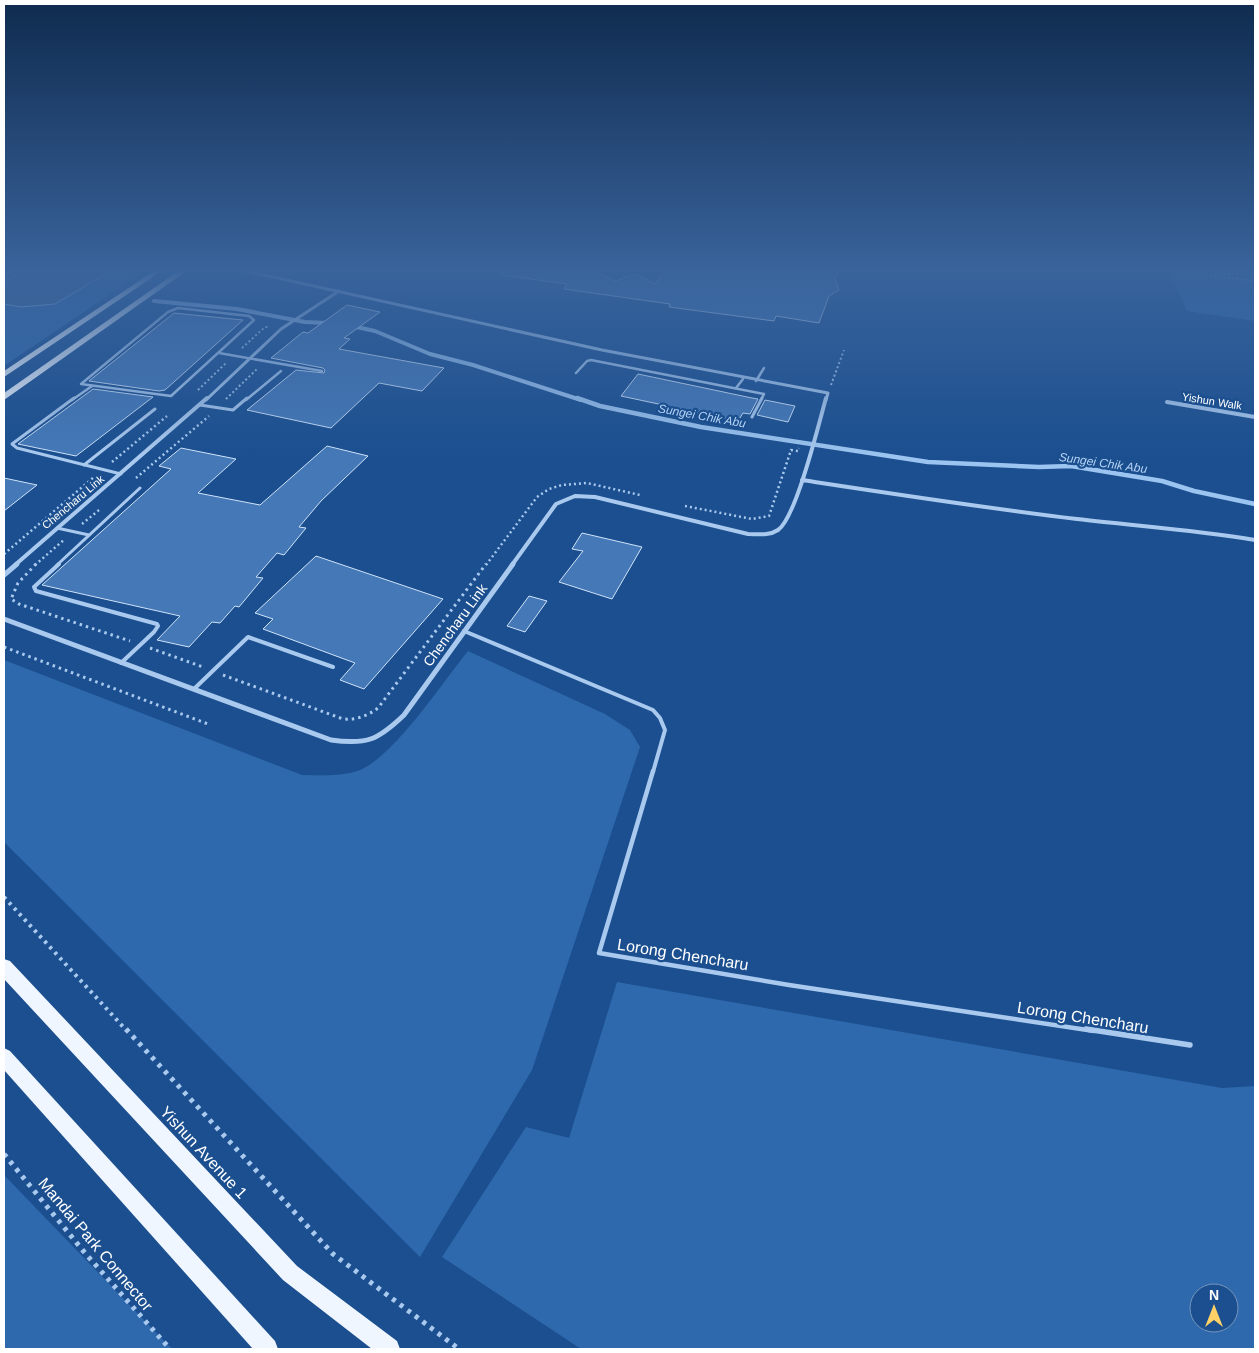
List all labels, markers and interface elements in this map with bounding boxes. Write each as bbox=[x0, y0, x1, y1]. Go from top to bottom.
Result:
street label: Yishun Walk bbox=[1181, 390, 1243, 412]
water label: Sungei Chik Abu bbox=[657, 401, 747, 431]
water label: Sungei Chik Abu bbox=[1058, 450, 1148, 476]
street label: Chencharu Link bbox=[40, 472, 107, 531]
street label: Chencharu Link bbox=[420, 580, 491, 669]
street label: Lorong Chencharu bbox=[616, 936, 750, 973]
street label: Lorong Chencharu bbox=[1016, 999, 1150, 1036]
street label: Yishun Avenue 1 bbox=[157, 1103, 251, 1202]
street label: Mandai Park Connector bbox=[35, 1174, 157, 1315]
north arrow bbox=[1189, 1283, 1239, 1333]
text: N bbox=[1209, 1287, 1219, 1303]

